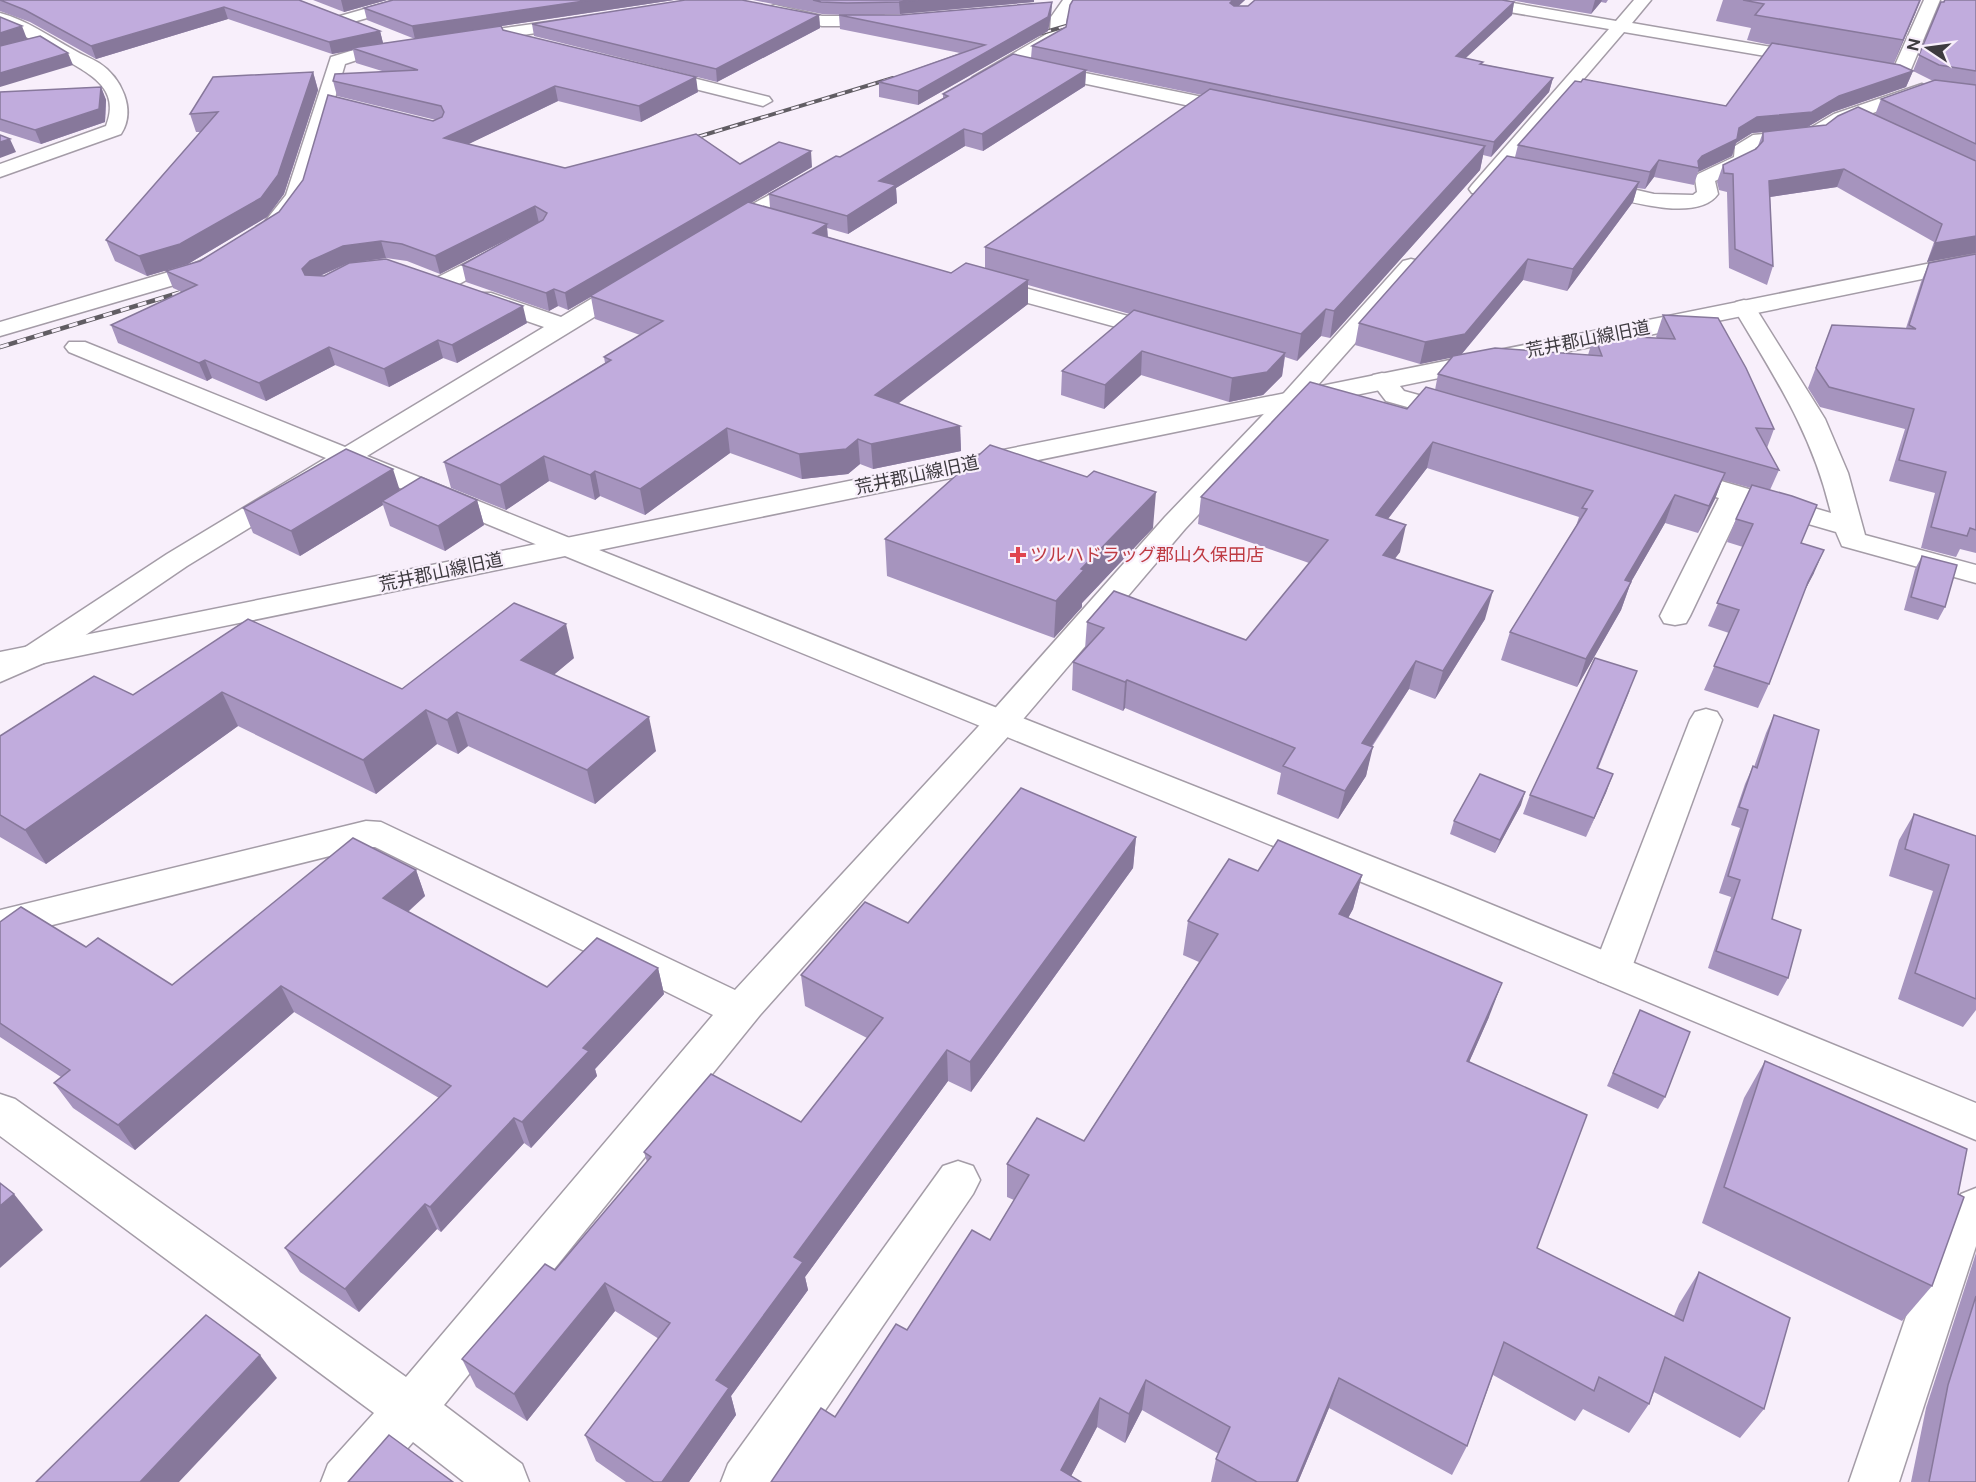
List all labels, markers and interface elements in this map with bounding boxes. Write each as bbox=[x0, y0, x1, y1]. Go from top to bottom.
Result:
north arrow bbox=[1898, 18, 1958, 78]
text: N bbox=[1903, 37, 1925, 53]
street label: 荒井郡山線旧道 bbox=[1524, 316, 1652, 361]
street label: 荒井郡山線旧道 bbox=[853, 451, 981, 498]
place label: ツルハドラッグ郡山久保田店 bbox=[1030, 544, 1264, 565]
street label: 荒井郡山線旧道 bbox=[377, 548, 505, 595]
marker: ツルハドラッグ郡山久保田店 bbox=[1011, 548, 1025, 562]

